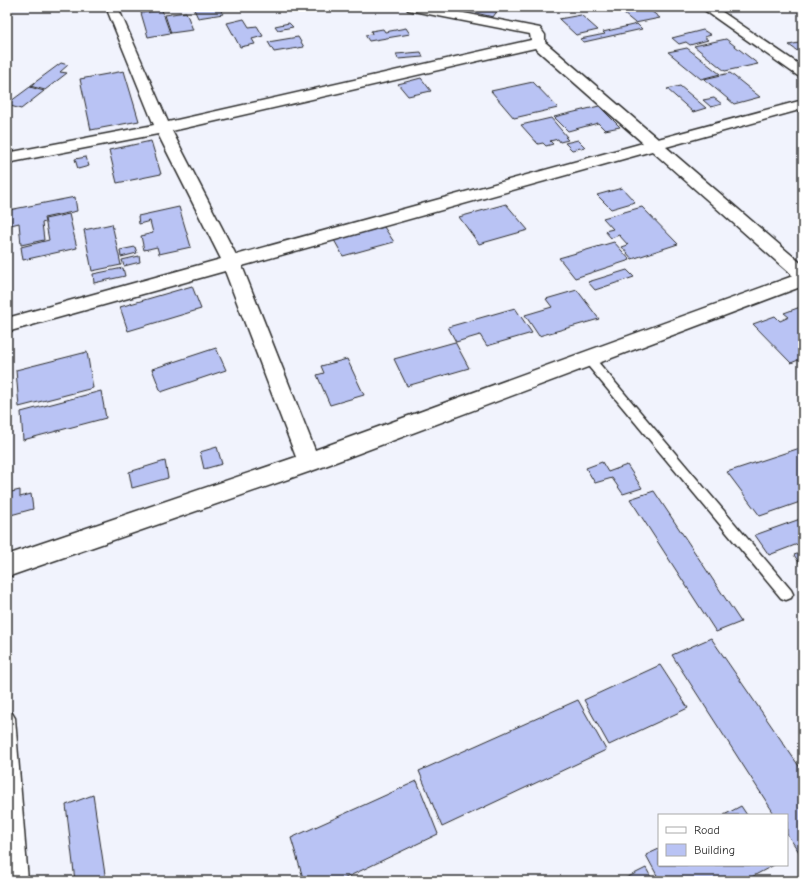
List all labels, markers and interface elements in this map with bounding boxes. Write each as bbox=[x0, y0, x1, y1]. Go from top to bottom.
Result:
legend bbox=[658, 814, 788, 866]
text: Road bbox=[694, 823, 720, 837]
text: Building bbox=[694, 843, 735, 857]

